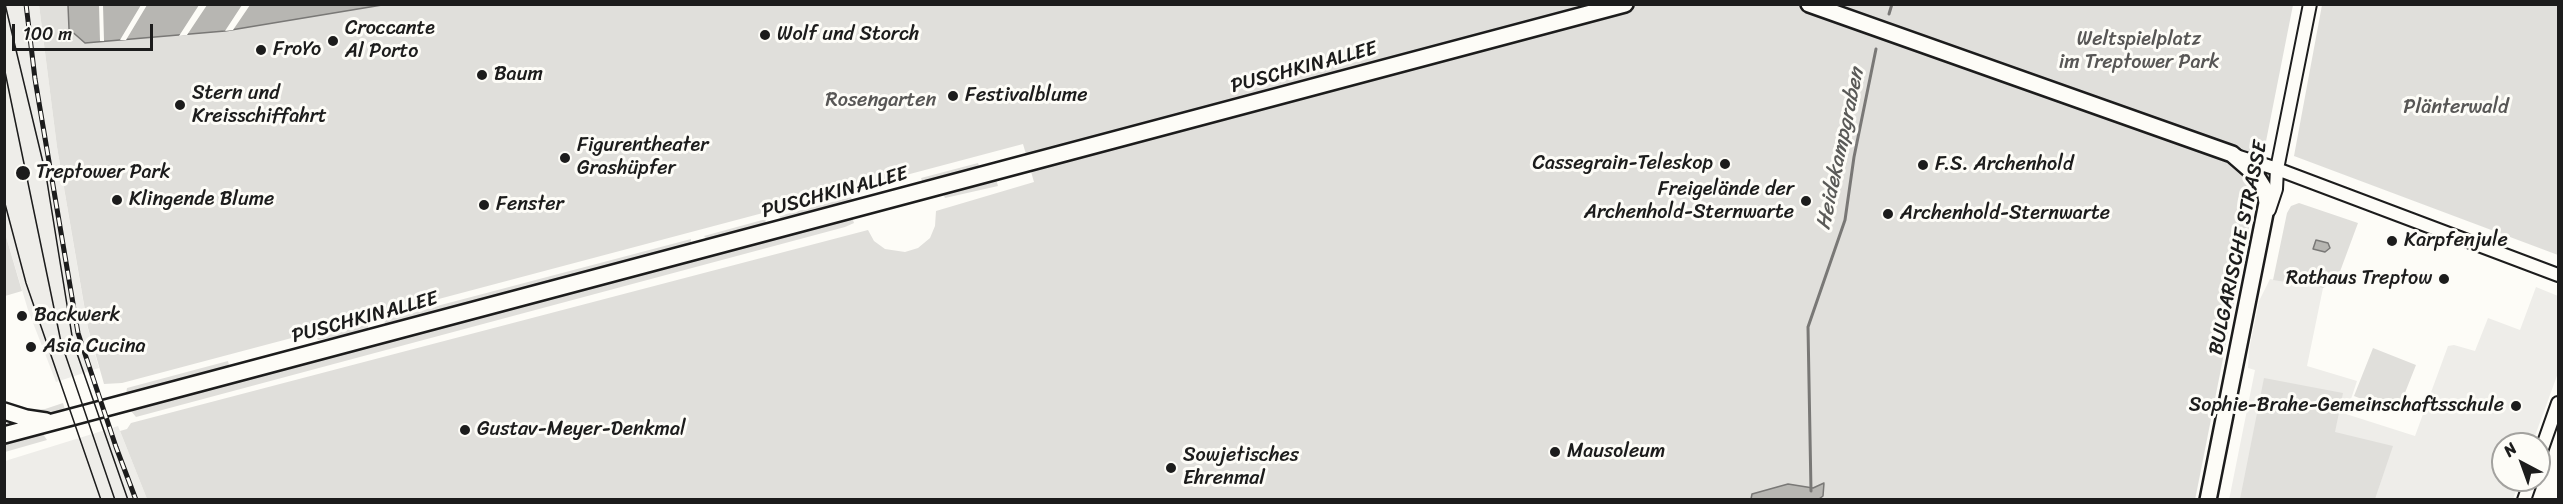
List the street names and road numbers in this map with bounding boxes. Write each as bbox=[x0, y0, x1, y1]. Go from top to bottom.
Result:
street label: PUSCHKINALLEE bbox=[1228, 37, 1380, 99]
street label: BULGARISCHE STRASSE bbox=[2205, 139, 2273, 357]
street label: PUSCHKINALLEE bbox=[759, 162, 911, 224]
street label: PUSCHKINALLEE bbox=[289, 287, 441, 349]

